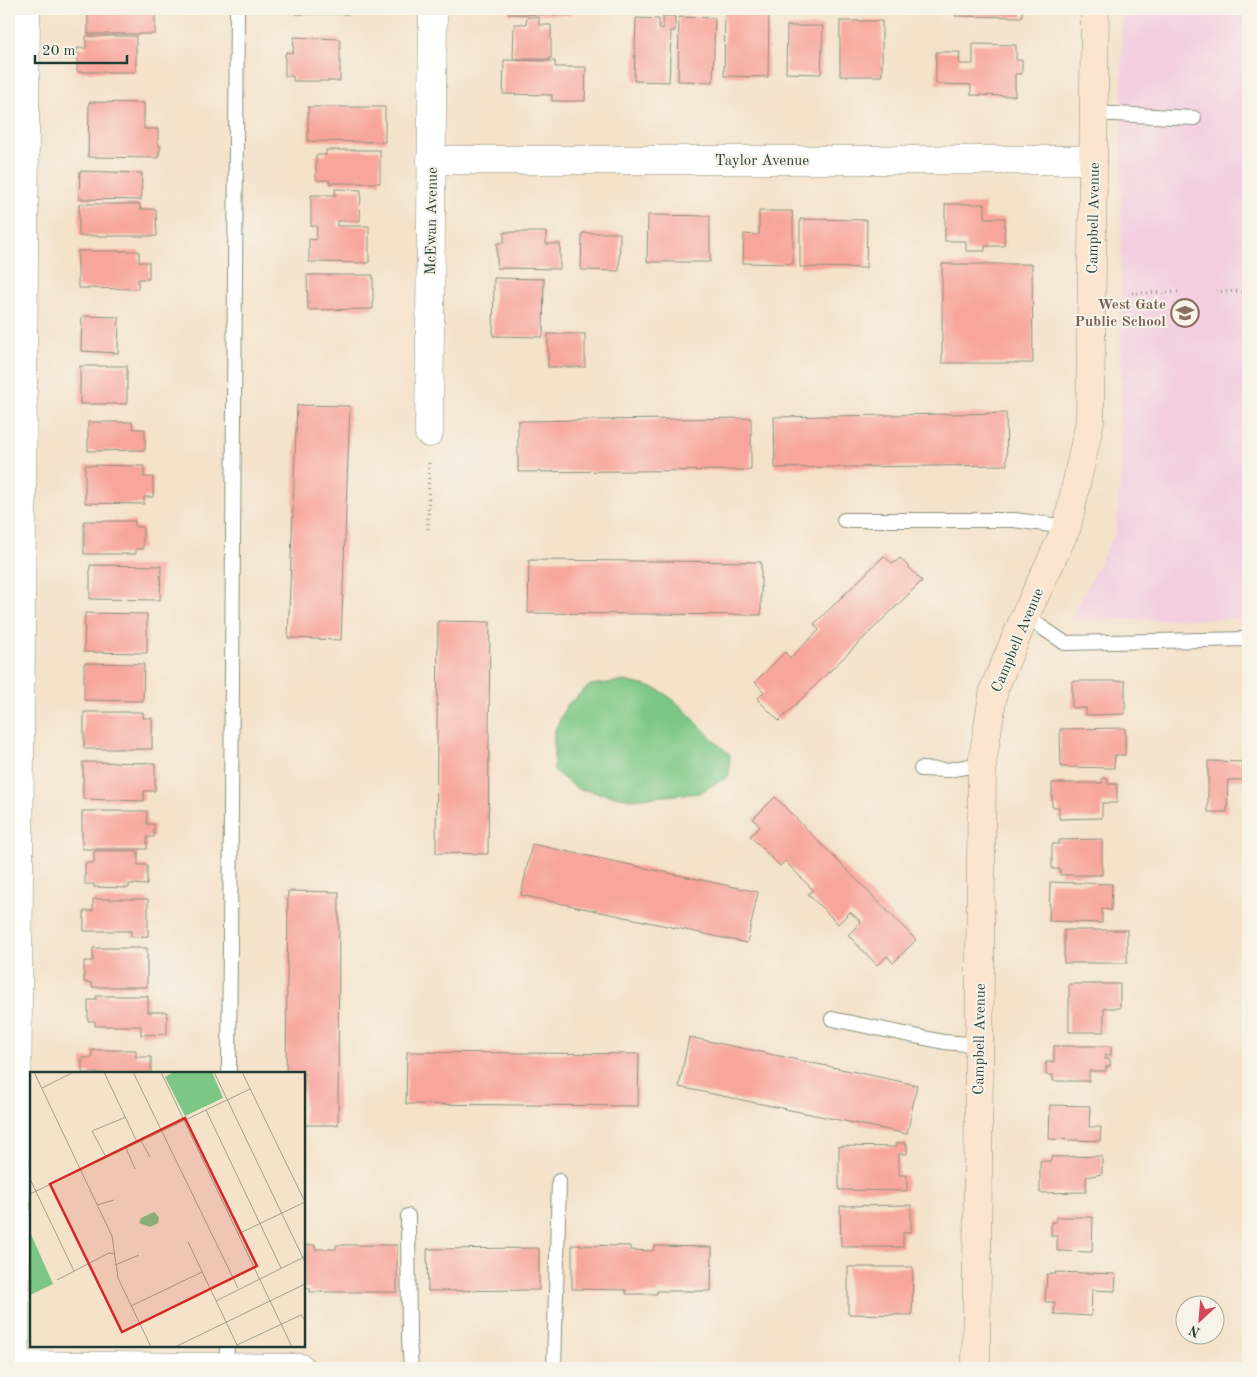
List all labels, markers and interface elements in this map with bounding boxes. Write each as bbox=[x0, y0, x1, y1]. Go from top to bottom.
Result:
scale bar bbox=[35, 32, 128, 64]
text: 20 m bbox=[42, 44, 76, 59]
street label: Taylor Avenue bbox=[715, 154, 809, 169]
street label: Campbell Avenue bbox=[1086, 162, 1103, 274]
street label: McEwan Avenue bbox=[424, 167, 441, 275]
place label: West Gate Public School bbox=[1075, 298, 1166, 330]
school or university icon: West Gate Public School bbox=[1170, 298, 1200, 328]
street label: Campbell Avenue bbox=[990, 586, 1047, 695]
street label: Campbell Avenue bbox=[972, 983, 989, 1095]
inset map bbox=[30, 1072, 305, 1347]
north arrow bbox=[1174, 1294, 1224, 1344]
text: N bbox=[1187, 1322, 1203, 1339]

